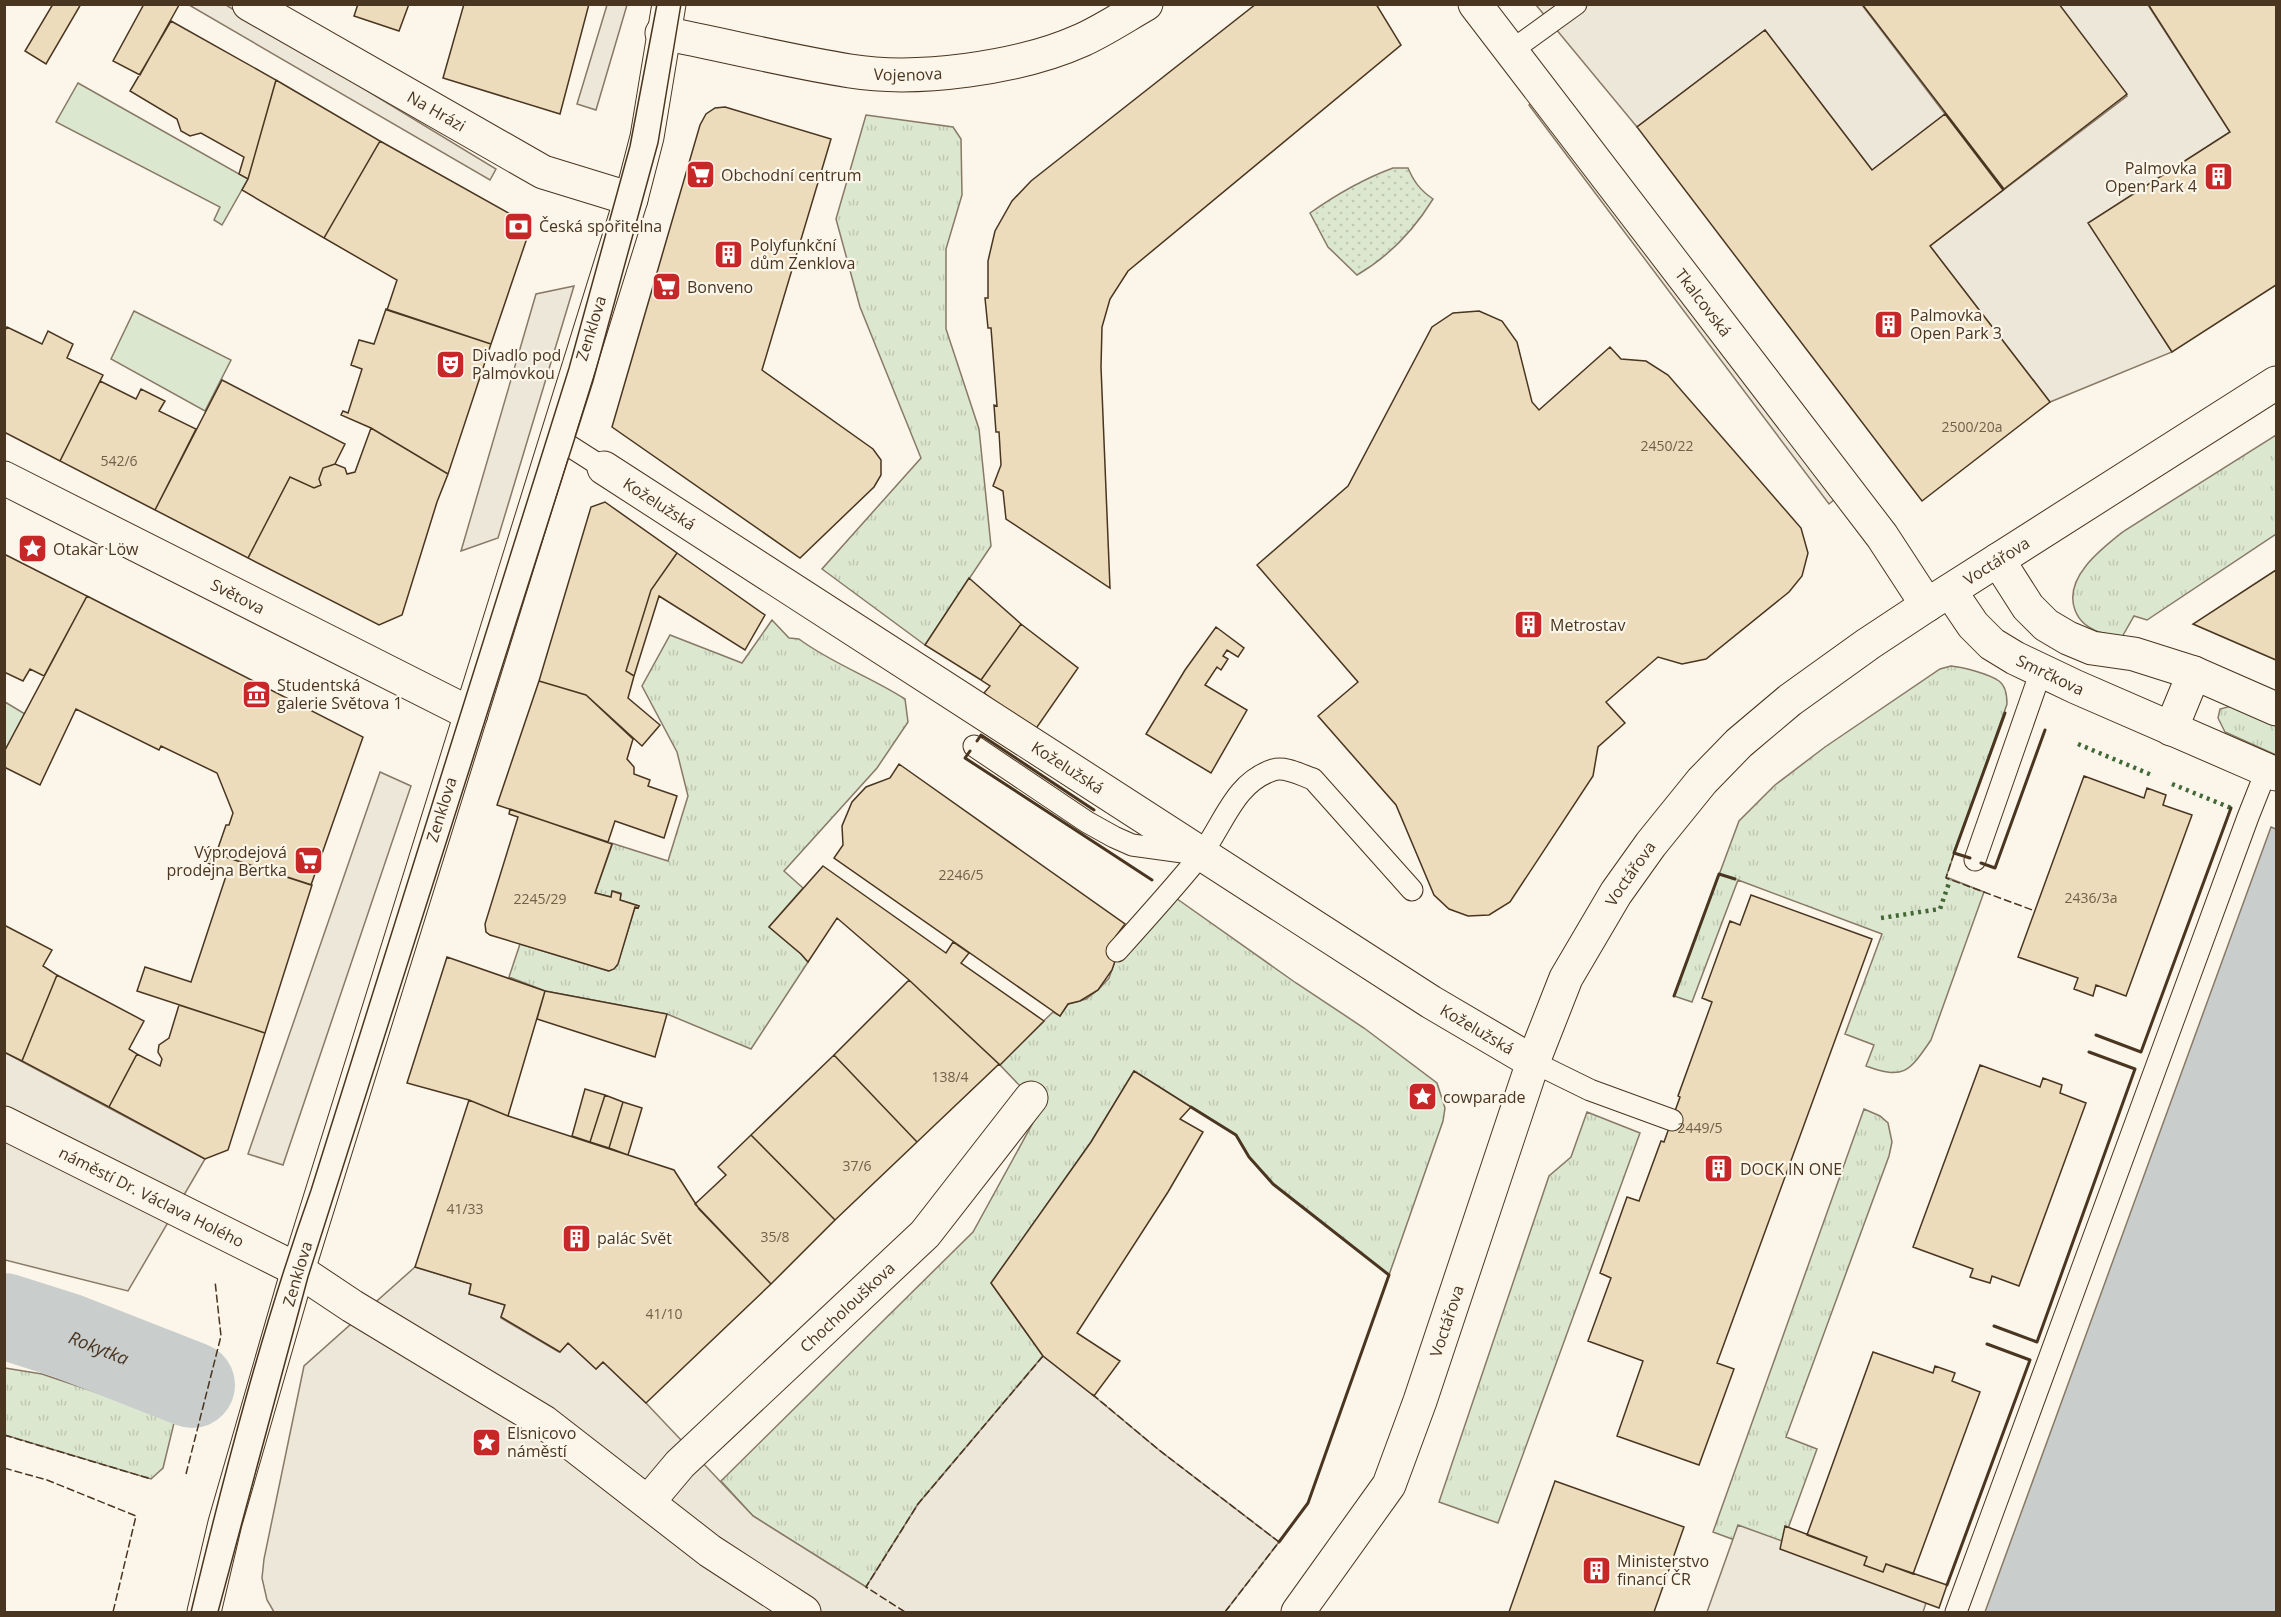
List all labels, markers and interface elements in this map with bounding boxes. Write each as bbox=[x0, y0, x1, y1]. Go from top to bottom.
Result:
street label: Vojenova bbox=[873, 62, 943, 86]
street label: Na Hrázi bbox=[403, 86, 470, 137]
place label: Palmovka Open Park 4 bbox=[2105, 157, 2197, 197]
supermarket icon: Obchodní centrum bbox=[684, 159, 716, 191]
building icon: Palmovka Open Park 4 bbox=[2202, 161, 2234, 193]
place label: Obchodní centrum bbox=[721, 164, 861, 186]
bank icon: Česká spořitelna bbox=[502, 210, 534, 242]
place label: Česká spořitelna bbox=[539, 215, 662, 237]
place label: Polyfunkční dům Zenklova bbox=[750, 234, 855, 274]
building icon: Polyfunkční dům Zenklova bbox=[713, 238, 745, 270]
street label: Tkalcovská bbox=[1670, 264, 1737, 341]
supermarket icon: Bonveno bbox=[650, 271, 682, 303]
place label: Bonveno bbox=[687, 276, 753, 298]
street label: Zenklova bbox=[570, 293, 611, 363]
place label: Palmovka Open Park 3 bbox=[1910, 304, 2002, 344]
building icon: Palmovka Open Park 3 bbox=[1873, 308, 1905, 340]
place label: Divadlo pod Palmovkou bbox=[472, 344, 561, 384]
theatre icon: Divadlo pod Palmovkou bbox=[435, 348, 467, 380]
house number: 2500/20a bbox=[1942, 417, 2002, 436]
house number: 2450/22 bbox=[1640, 436, 1694, 455]
house number: 542/6 bbox=[100, 451, 138, 470]
street label: Koželužská bbox=[619, 472, 700, 535]
street label: Voctářova bbox=[1959, 532, 2034, 590]
place icon: Otakar Löw bbox=[16, 533, 48, 565]
place label: Otakar Löw bbox=[53, 538, 139, 560]
street label: Světova bbox=[207, 573, 269, 619]
building icon: Metrostav bbox=[1513, 609, 1545, 641]
place label: Metrostav bbox=[1550, 614, 1625, 636]
street label: Smrčkova bbox=[2013, 649, 2088, 700]
place label: Studentská galerie Světova 1 bbox=[277, 674, 403, 714]
museum icon: Studentská galerie Světova 1 bbox=[240, 678, 272, 710]
street label: Koželužská bbox=[1027, 736, 1108, 799]
street label: Zenklova bbox=[421, 774, 462, 845]
street label: Voctářova bbox=[1600, 837, 1661, 910]
place label: Výprodejová prodejna Bertka bbox=[167, 841, 287, 881]
supermarket icon: Výprodejová prodejna Bertka bbox=[292, 845, 324, 877]
house number: 2246/5 bbox=[938, 865, 984, 884]
house number: 2436/3a bbox=[2065, 888, 2117, 907]
house number: 2245/29 bbox=[513, 889, 567, 908]
street label: Koželužská bbox=[1436, 999, 1518, 1059]
house number: 138/4 bbox=[931, 1067, 969, 1086]
place icon: cowparade bbox=[1406, 1081, 1438, 1113]
place label: cowparade bbox=[1443, 1086, 1526, 1108]
house number: 2449/5 bbox=[1677, 1118, 1723, 1137]
street label: náměstí Dr. Václava Holého bbox=[55, 1141, 248, 1252]
building icon: DOCK IN ONE bbox=[1703, 1153, 1735, 1185]
house number: 37/6 bbox=[842, 1156, 872, 1175]
place label: DOCK IN ONE bbox=[1740, 1158, 1842, 1180]
house number: 41/33 bbox=[446, 1199, 484, 1218]
building icon: palác Svět bbox=[560, 1222, 592, 1254]
place label: palác Svět bbox=[597, 1227, 672, 1249]
house number: 35/8 bbox=[760, 1227, 790, 1246]
street label: Zenklova bbox=[277, 1238, 317, 1309]
street label: Chocholouškova bbox=[795, 1257, 899, 1357]
street label: Voctářova bbox=[1424, 1282, 1469, 1360]
house number: 41/10 bbox=[645, 1304, 683, 1323]
water label: Rokytka bbox=[65, 1325, 132, 1370]
place label: Elsnicovo náměstí bbox=[507, 1422, 576, 1462]
place icon: Elsnicovo náměstí bbox=[470, 1426, 502, 1458]
place label: Ministerstvo financí ČR bbox=[1617, 1550, 1709, 1590]
building icon: Ministerstvo financí ČR bbox=[1580, 1554, 1612, 1586]

